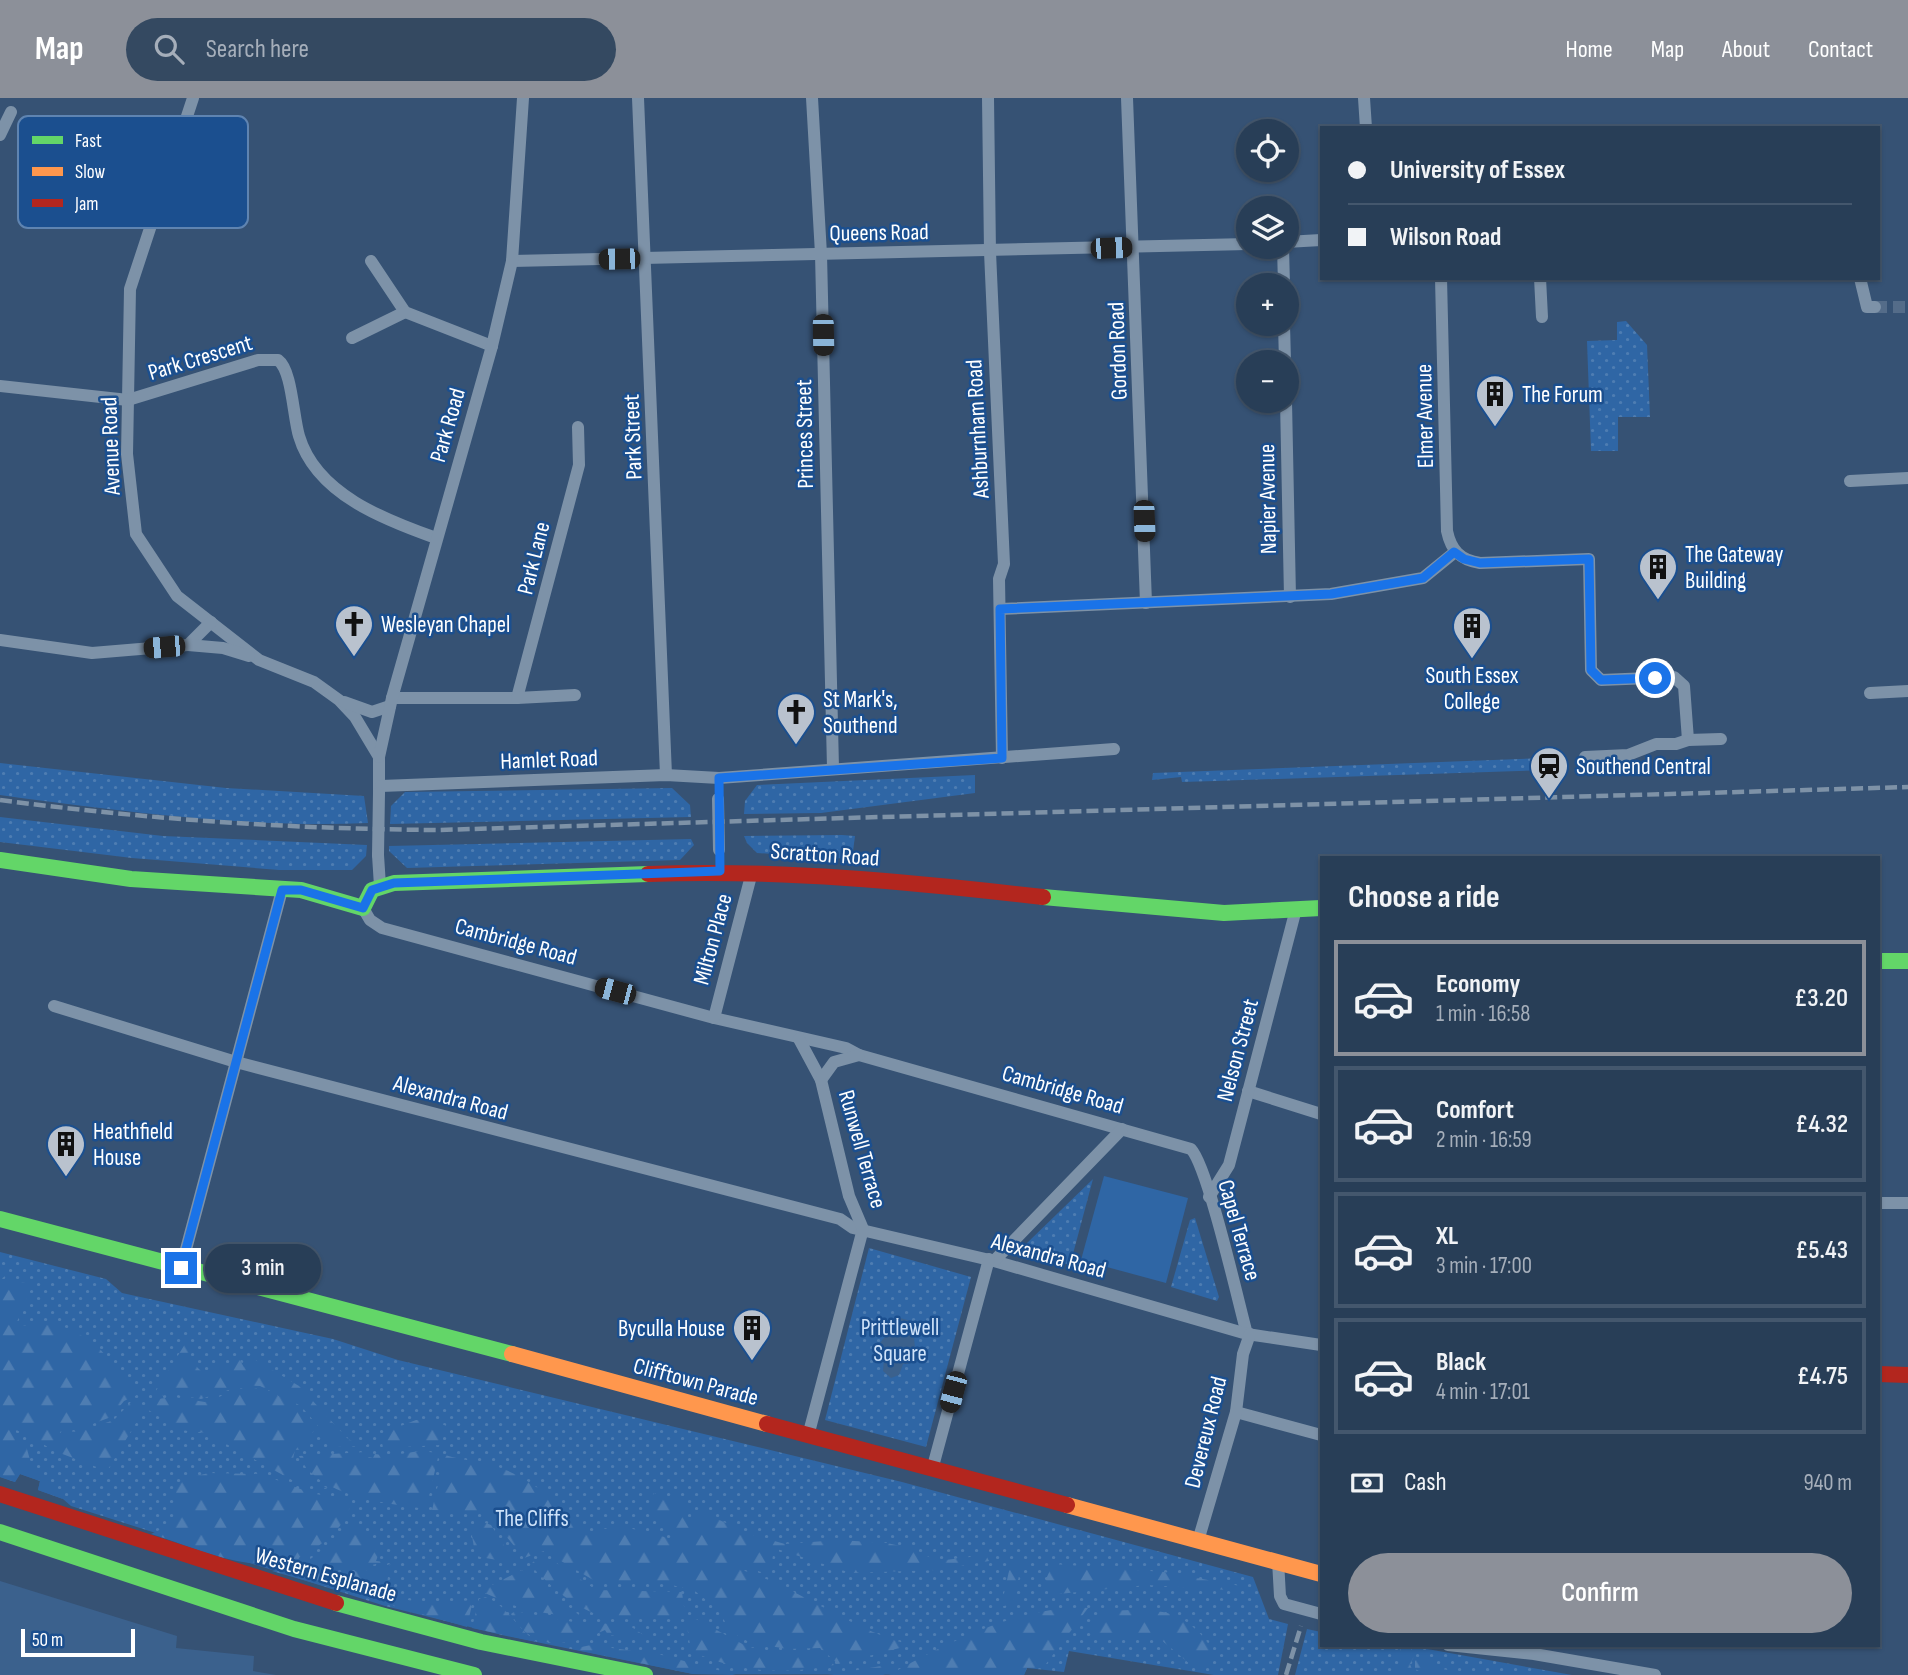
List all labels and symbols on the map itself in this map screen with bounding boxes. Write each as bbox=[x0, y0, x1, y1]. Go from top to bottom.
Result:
legend bbox=[18, 116, 248, 228]
text: Fast bbox=[75, 130, 102, 153]
text: Slow bbox=[75, 161, 105, 184]
text: Jam bbox=[74, 193, 98, 216]
street label: Queens Road bbox=[829, 218, 929, 248]
car bbox=[1090, 237, 1133, 259]
car bbox=[598, 248, 641, 270]
street label: Gordon Road bbox=[1102, 301, 1134, 401]
car bbox=[813, 314, 834, 356]
street label: Park Crescent bbox=[145, 329, 256, 387]
street label: Ashburnham Road bbox=[960, 359, 996, 500]
street label: Elmer Avenue bbox=[1410, 364, 1440, 468]
building icon: The Forum bbox=[1474, 373, 1516, 428]
street label: Princes Street bbox=[790, 379, 820, 489]
place label: The Forum bbox=[1522, 381, 1603, 409]
street label: Park Road bbox=[424, 385, 472, 465]
street label: Park Street bbox=[618, 394, 648, 480]
street label: Avenue Road bbox=[95, 396, 127, 497]
street label: Napier Avenue bbox=[1253, 444, 1283, 554]
car bbox=[1133, 500, 1156, 542]
street label: Park Lane bbox=[511, 519, 556, 597]
place label: The Gateway Building bbox=[1685, 541, 1783, 595]
building icon: The Gateway Building bbox=[1637, 546, 1679, 601]
church icon: Wesleyan Chapel bbox=[333, 603, 375, 658]
building icon: South Essex College bbox=[1451, 605, 1493, 660]
place label: Wesleyan Chapel bbox=[381, 611, 510, 639]
car bbox=[143, 635, 186, 659]
place label: South Essex College bbox=[1426, 662, 1519, 716]
route start bbox=[1639, 662, 1671, 694]
place label: St Mark's, Southend bbox=[823, 686, 898, 740]
church icon: St Mark's, Southend bbox=[775, 691, 817, 746]
street label: Hamlet Road bbox=[500, 744, 598, 776]
station icon: Southend Central bbox=[1528, 745, 1570, 800]
place label: Southend Central bbox=[1576, 753, 1711, 781]
street label: Scratton Road bbox=[770, 837, 880, 873]
street label: Milton Place bbox=[687, 891, 739, 988]
street label: Cambridge Road bbox=[452, 912, 580, 972]
car bbox=[592, 975, 639, 1007]
street label: Nelson Street bbox=[1211, 996, 1265, 1105]
street label: Cambridge Road bbox=[999, 1059, 1127, 1121]
street label: Alexandra Road bbox=[390, 1069, 511, 1127]
street label: Runwell Terrace bbox=[832, 1087, 892, 1212]
place label: Heathfield House bbox=[93, 1118, 173, 1172]
building icon: Heathfield House bbox=[45, 1123, 87, 1178]
street label: Capel Terrace bbox=[1211, 1177, 1267, 1284]
street label: Alexandra Road bbox=[988, 1227, 1109, 1285]
callout: 3 min bbox=[206, 1244, 321, 1292]
route end bbox=[165, 1252, 197, 1284]
building icon: Byculla House bbox=[731, 1307, 773, 1362]
park label: Prittlewell Square bbox=[861, 1314, 939, 1368]
place label: Byculla House bbox=[618, 1315, 725, 1343]
street label: Clifftown Parade bbox=[630, 1352, 761, 1412]
car bbox=[938, 1369, 969, 1415]
street label: Devereux Road bbox=[1179, 1374, 1233, 1491]
park label: The Cliffs bbox=[495, 1505, 569, 1533]
street label: Western Esplanade bbox=[252, 1541, 400, 1609]
scale bar bbox=[21, 1626, 135, 1658]

